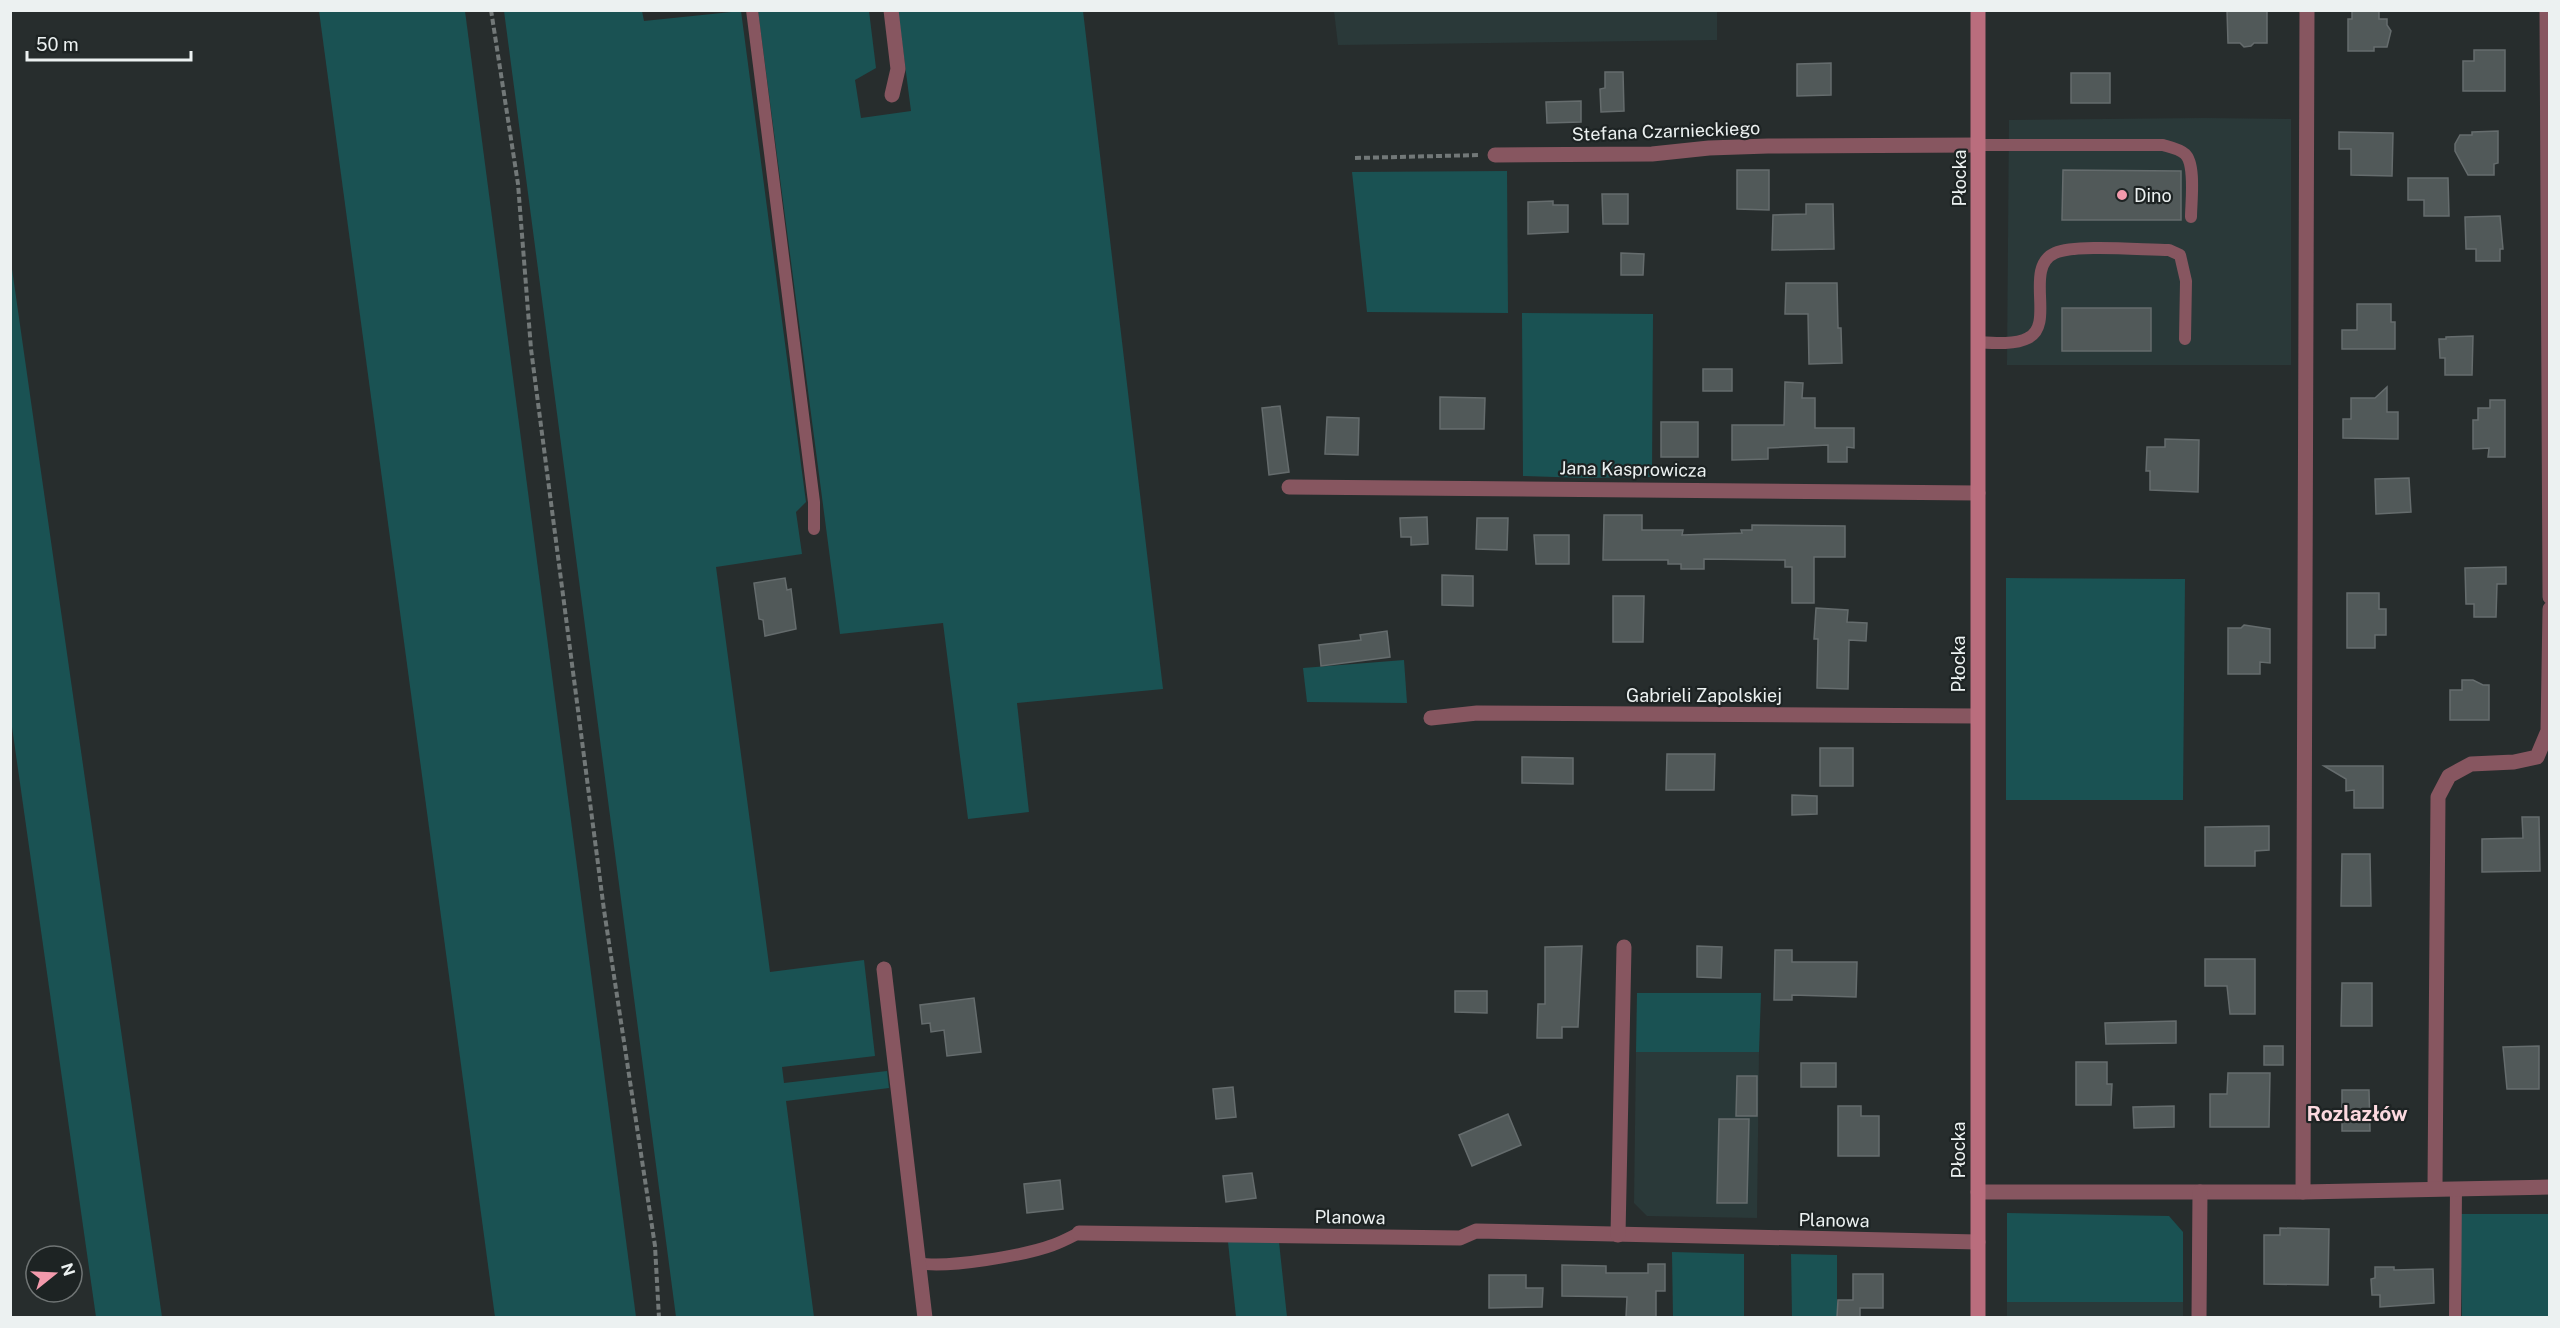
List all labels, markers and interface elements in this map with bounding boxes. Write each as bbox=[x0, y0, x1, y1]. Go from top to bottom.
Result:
scale bar bbox=[27, 24, 190, 62]
text: 50 m bbox=[36, 34, 79, 55]
street label: Stefana Czarnieckiego bbox=[1571, 117, 1761, 145]
street label: Płocka bbox=[1949, 149, 1970, 207]
place label: Dino bbox=[2134, 185, 2172, 206]
marker: Dino bbox=[2115, 188, 2129, 202]
street label: Jana Kasprowicza bbox=[1559, 457, 1707, 481]
street label: Płocka bbox=[1948, 635, 1969, 693]
street label: Gabrieli Zapolskiej bbox=[1626, 685, 1782, 706]
district label: Rozlazłów bbox=[2306, 1101, 2408, 1126]
street label: Płocka bbox=[1948, 1121, 1969, 1179]
street label: Planowa bbox=[1314, 1206, 1386, 1228]
street label: Planowa bbox=[1798, 1209, 1870, 1231]
north arrow bbox=[24, 1244, 84, 1304]
text: N bbox=[57, 1261, 79, 1278]

